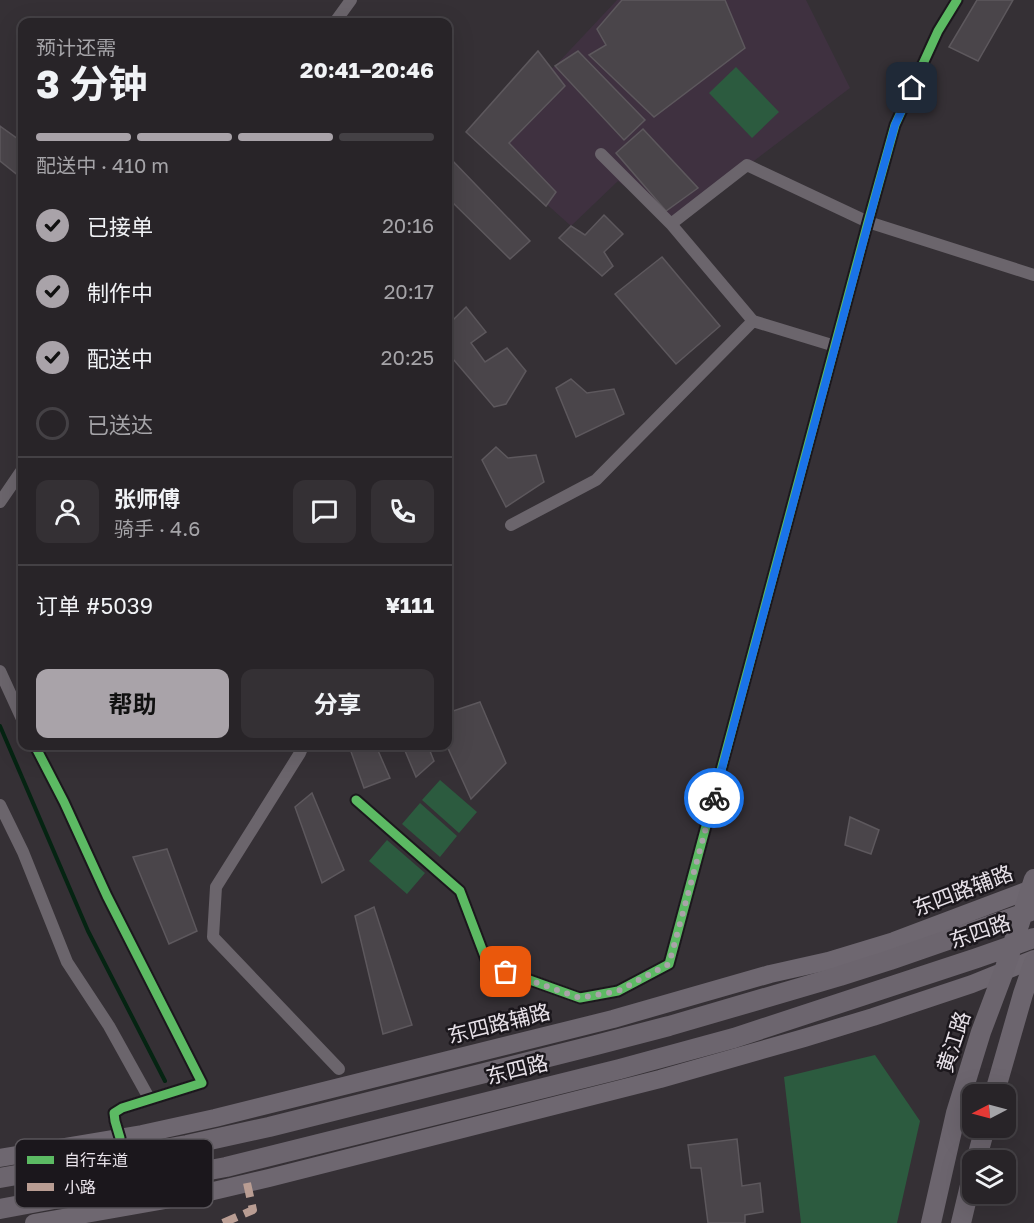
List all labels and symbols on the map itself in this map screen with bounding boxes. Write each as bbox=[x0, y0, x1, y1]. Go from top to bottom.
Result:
pin bbox=[886, 62, 937, 113]
courier bbox=[684, 768, 744, 828]
street label: 东四路辅路 bbox=[909, 859, 1016, 921]
street label: 东四路 bbox=[946, 909, 1014, 954]
pin bbox=[480, 946, 531, 997]
street label: 东四路辅路 bbox=[445, 998, 553, 1048]
street label: 黄江路 bbox=[931, 1008, 975, 1076]
street label: 东四路 bbox=[483, 1049, 550, 1089]
north arrow bbox=[962, 1084, 1016, 1138]
legend bbox=[15, 1139, 213, 1208]
text: 自行车道 bbox=[64, 1150, 128, 1170]
text: 小路 bbox=[64, 1177, 96, 1197]

